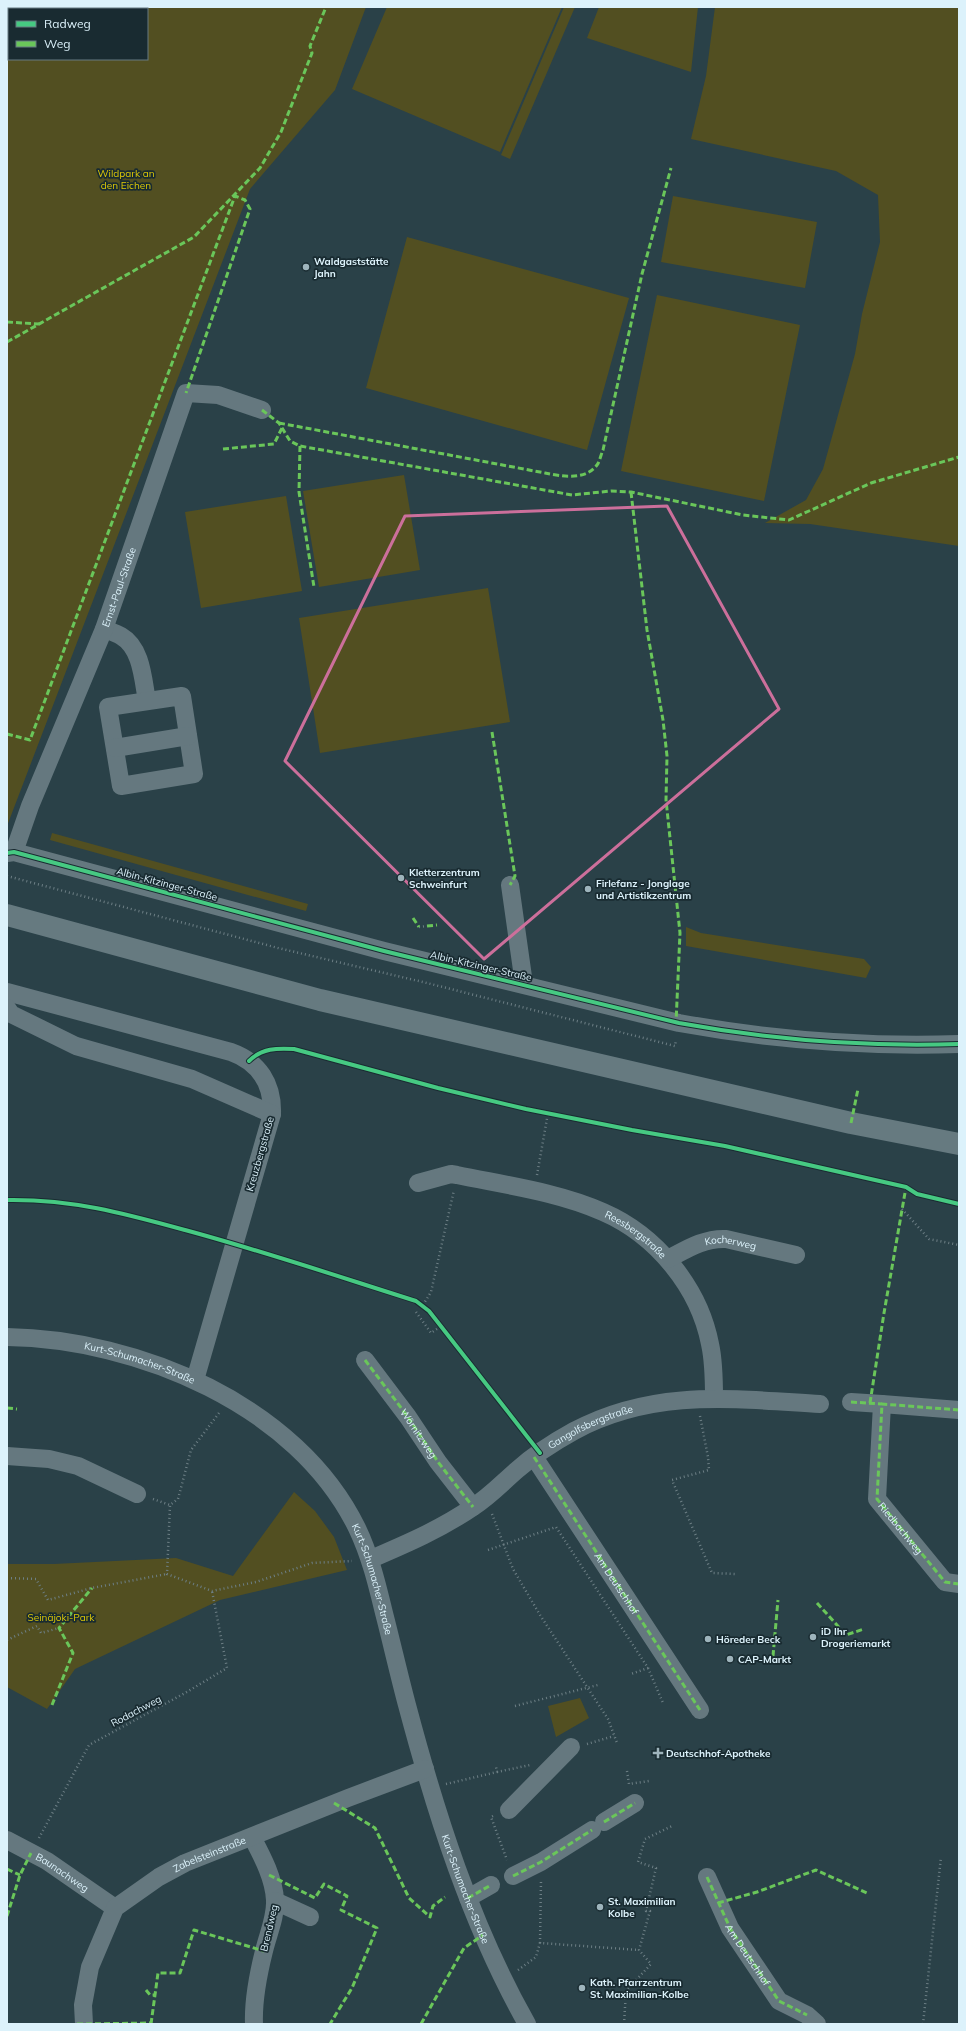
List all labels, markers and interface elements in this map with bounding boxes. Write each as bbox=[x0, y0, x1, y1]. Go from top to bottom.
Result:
legend bbox=[8, 8, 148, 60]
text: Radweg bbox=[44, 16, 91, 31]
text: Weg bbox=[44, 36, 70, 51]
park label: Wildpark an den Eichen bbox=[97, 167, 155, 192]
place label: Waldgaststätte Jahn bbox=[314, 255, 389, 280]
marker: Waldgaststätte Jahn bbox=[301, 262, 311, 272]
street label: Ernst-Paul-Straße bbox=[99, 545, 138, 629]
street label: Albin-Kitzinger-Straße bbox=[115, 864, 219, 904]
place label: Kletterzentrum Schweinfurt bbox=[409, 866, 480, 891]
marker: Kletterzentrum Schweinfurt bbox=[396, 873, 406, 883]
place label: Firlefanz - Jonglage und Artistikzentrum bbox=[596, 877, 691, 902]
marker: Firlefanz - Jonglage und Artistikzentrum bbox=[583, 884, 593, 894]
street label: Albin-Kitzinger-Straße bbox=[429, 948, 533, 984]
street label: Kreuzbergstraße bbox=[243, 1115, 277, 1193]
street label: Reesbergstraße bbox=[603, 1207, 669, 1261]
street label: Kocherweg bbox=[703, 1232, 758, 1252]
street label: Kurt-Schumacher-Straße bbox=[83, 1339, 197, 1386]
street label: Gangolfsbergstraße bbox=[545, 1402, 634, 1452]
street label: Wörnitzweg bbox=[397, 1406, 440, 1461]
street label: Riedbachweg bbox=[876, 1499, 926, 1557]
street label: Kurt-Schumacher-Straße bbox=[349, 1521, 396, 1636]
street label: Am Deutschhof bbox=[592, 1550, 642, 1617]
park label: Seinäjoki-Park bbox=[28, 1611, 95, 1624]
place label: iD Ihr Drogeriemarkt bbox=[821, 1625, 891, 1650]
marker: iD Ihr Drogeriemarkt bbox=[808, 1632, 818, 1642]
place label: Höreder Beck bbox=[716, 1633, 781, 1646]
marker: Höreder Beck bbox=[703, 1634, 713, 1644]
place label: CAP-Markt bbox=[738, 1653, 791, 1666]
marker: CAP-Markt bbox=[725, 1654, 735, 1664]
street label: Rodachweg bbox=[109, 1692, 163, 1730]
place label: Deutschhof-Apotheke bbox=[666, 1747, 771, 1760]
marker: Deutschhof-Apotheke bbox=[653, 1748, 663, 1758]
street label: Zabelsteinstraße bbox=[171, 1833, 248, 1875]
street label: Kurt-Schumacher-Straße bbox=[439, 1833, 493, 1946]
street label: Baunachweg bbox=[33, 1850, 91, 1894]
place label: St. Maximilian Kolbe bbox=[608, 1895, 676, 1920]
marker: St. Maximilian Kolbe bbox=[595, 1902, 605, 1912]
street label: Brendweg bbox=[257, 1903, 281, 1953]
street label: Am Deutschhof bbox=[723, 1922, 774, 1989]
place label: Kath. Pfarrzentrum St. Maximilian-Kolbe bbox=[590, 1976, 689, 2001]
marker: Kath. Pfarrzentrum St. Maximilian-Kolbe bbox=[577, 1983, 587, 1993]

